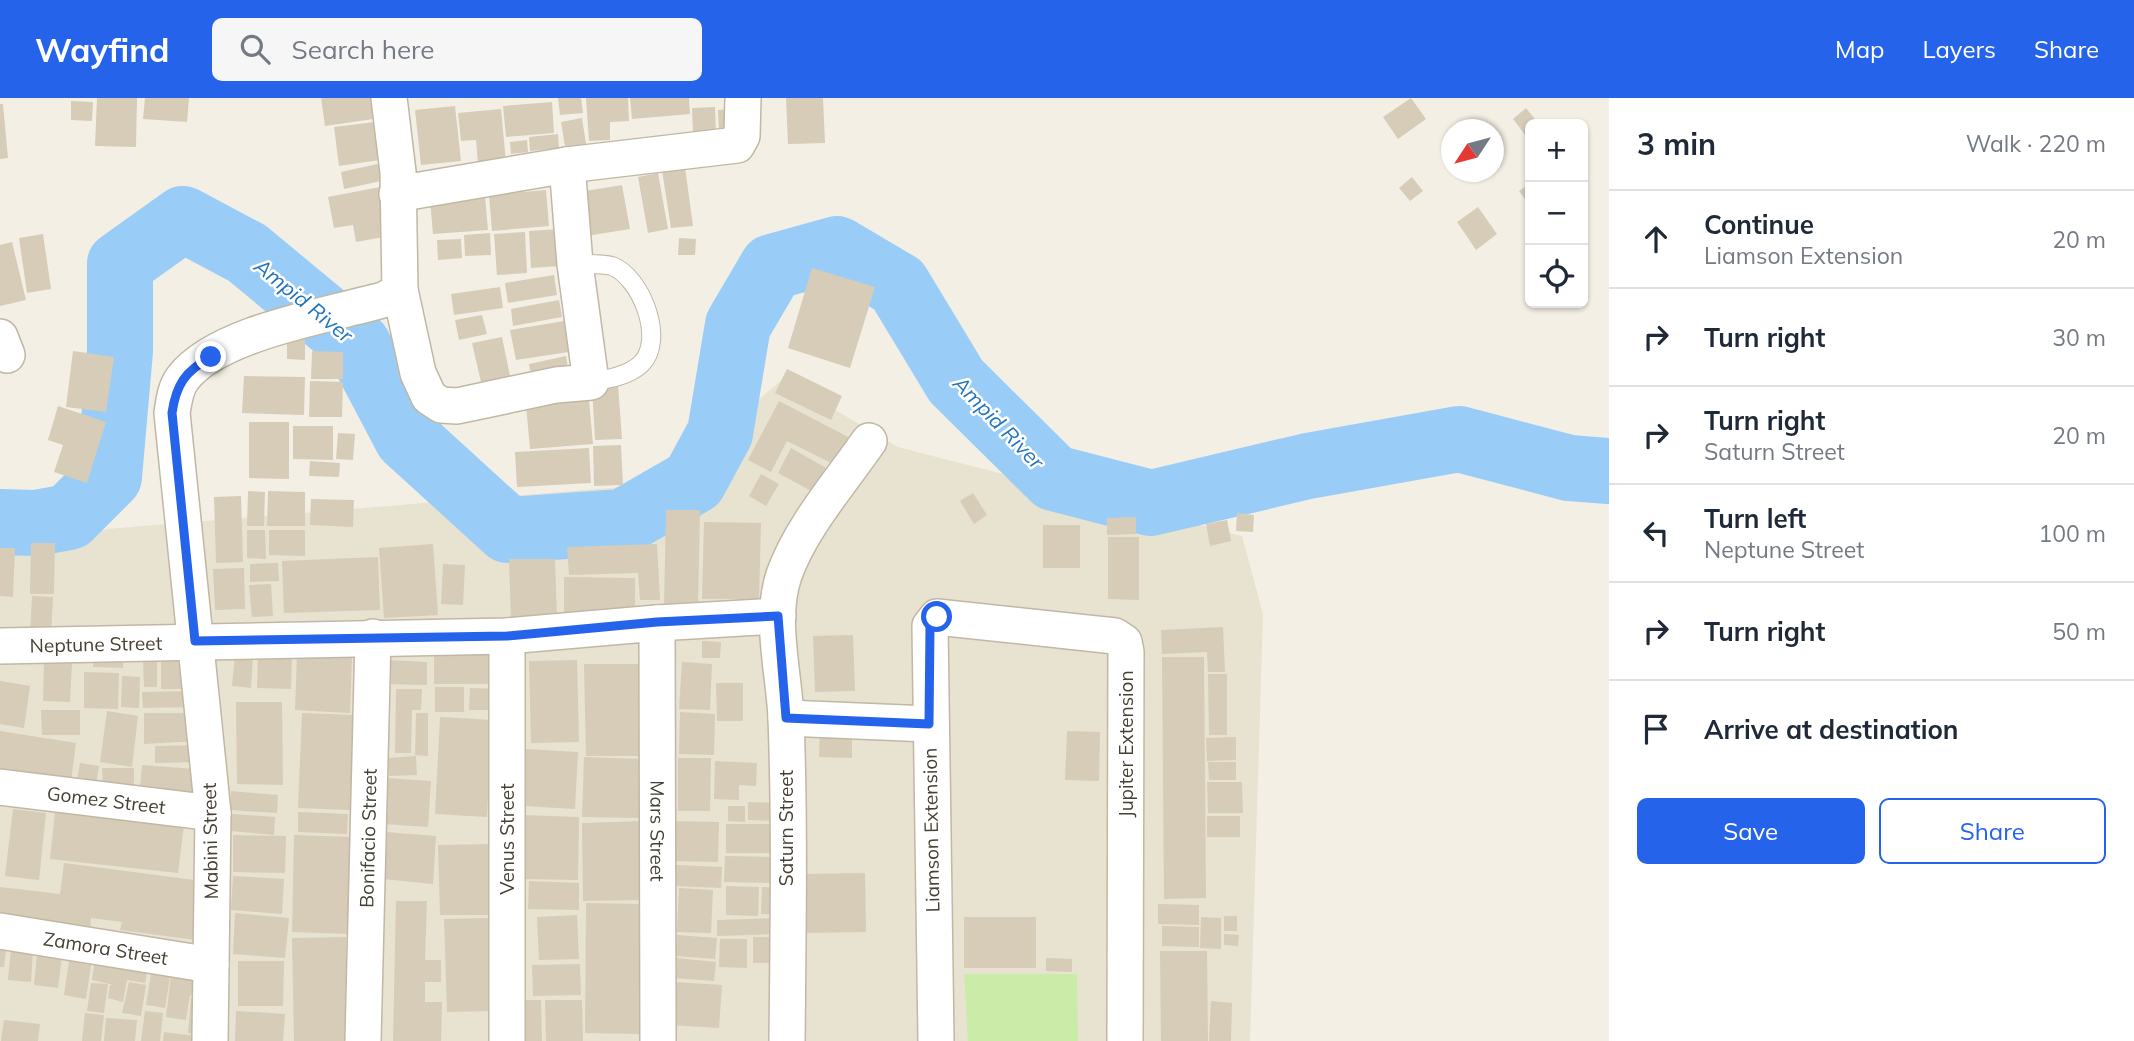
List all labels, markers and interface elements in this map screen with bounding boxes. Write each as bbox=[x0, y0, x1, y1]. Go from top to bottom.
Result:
search box bbox=[212, 18, 702, 81]
text: Wayfind bbox=[35, 29, 170, 70]
icon: search bbox=[236, 30, 274, 68]
text: Search here bbox=[292, 33, 434, 66]
text: Map bbox=[1835, 34, 1884, 64]
text: Layers bbox=[1922, 34, 1996, 64]
text: Share bbox=[2034, 34, 2099, 64]
north arrow bbox=[1441, 119, 1504, 182]
map controls bbox=[1525, 119, 1588, 308]
button: + bbox=[1525, 119, 1588, 182]
text: 3 min bbox=[1637, 125, 1716, 163]
text: Walk · 220 m bbox=[1966, 129, 2106, 158]
button: − bbox=[1525, 182, 1588, 245]
text: Continue bbox=[1704, 208, 1814, 241]
icon: ahead bbox=[1637, 220, 1675, 258]
text: 20 m bbox=[2052, 225, 2106, 254]
text: Liamson Extension bbox=[1704, 241, 1903, 270]
button: locate bbox=[1525, 245, 1588, 308]
water label: Ampid River bbox=[249, 252, 360, 348]
icon: right bbox=[1637, 318, 1675, 356]
text: Turn right bbox=[1704, 321, 1825, 354]
text: 30 m bbox=[2052, 323, 2106, 352]
route end bbox=[195, 341, 226, 372]
water label: Ampid River bbox=[948, 369, 1051, 475]
text: Turn right bbox=[1704, 404, 1825, 437]
icon: right bbox=[1637, 416, 1675, 454]
text: 20 m bbox=[2052, 421, 2106, 450]
text: Saturn Street bbox=[1704, 437, 1845, 466]
text: Turn left bbox=[1704, 502, 1806, 535]
icon: left bbox=[1637, 514, 1675, 552]
text: 100 m bbox=[2038, 519, 2106, 548]
text: Neptune Street bbox=[1704, 535, 1864, 564]
route start bbox=[921, 601, 952, 632]
icon: right bbox=[1637, 612, 1675, 650]
text: Turn right bbox=[1704, 615, 1825, 648]
text: 50 m bbox=[2052, 617, 2106, 646]
street label: Neptune Street bbox=[29, 631, 163, 657]
street label: Jupiter Extension bbox=[1114, 670, 1138, 818]
icon: arrive bbox=[1637, 710, 1675, 748]
text: Arrive at destination bbox=[1704, 713, 1959, 746]
street label: Liamson Extension bbox=[918, 747, 944, 913]
street label: Bonifacio Street bbox=[354, 768, 382, 908]
street label: Saturn Street bbox=[774, 769, 798, 886]
street label: Mars Street bbox=[645, 780, 670, 882]
street label: Gomez Street bbox=[46, 781, 167, 819]
street label: Mabini Street bbox=[197, 782, 223, 900]
street label: Venus Street bbox=[495, 783, 519, 895]
button: Save bbox=[1637, 798, 1865, 864]
button: Share bbox=[1879, 798, 2106, 864]
street label: Zamora Street bbox=[42, 926, 170, 970]

